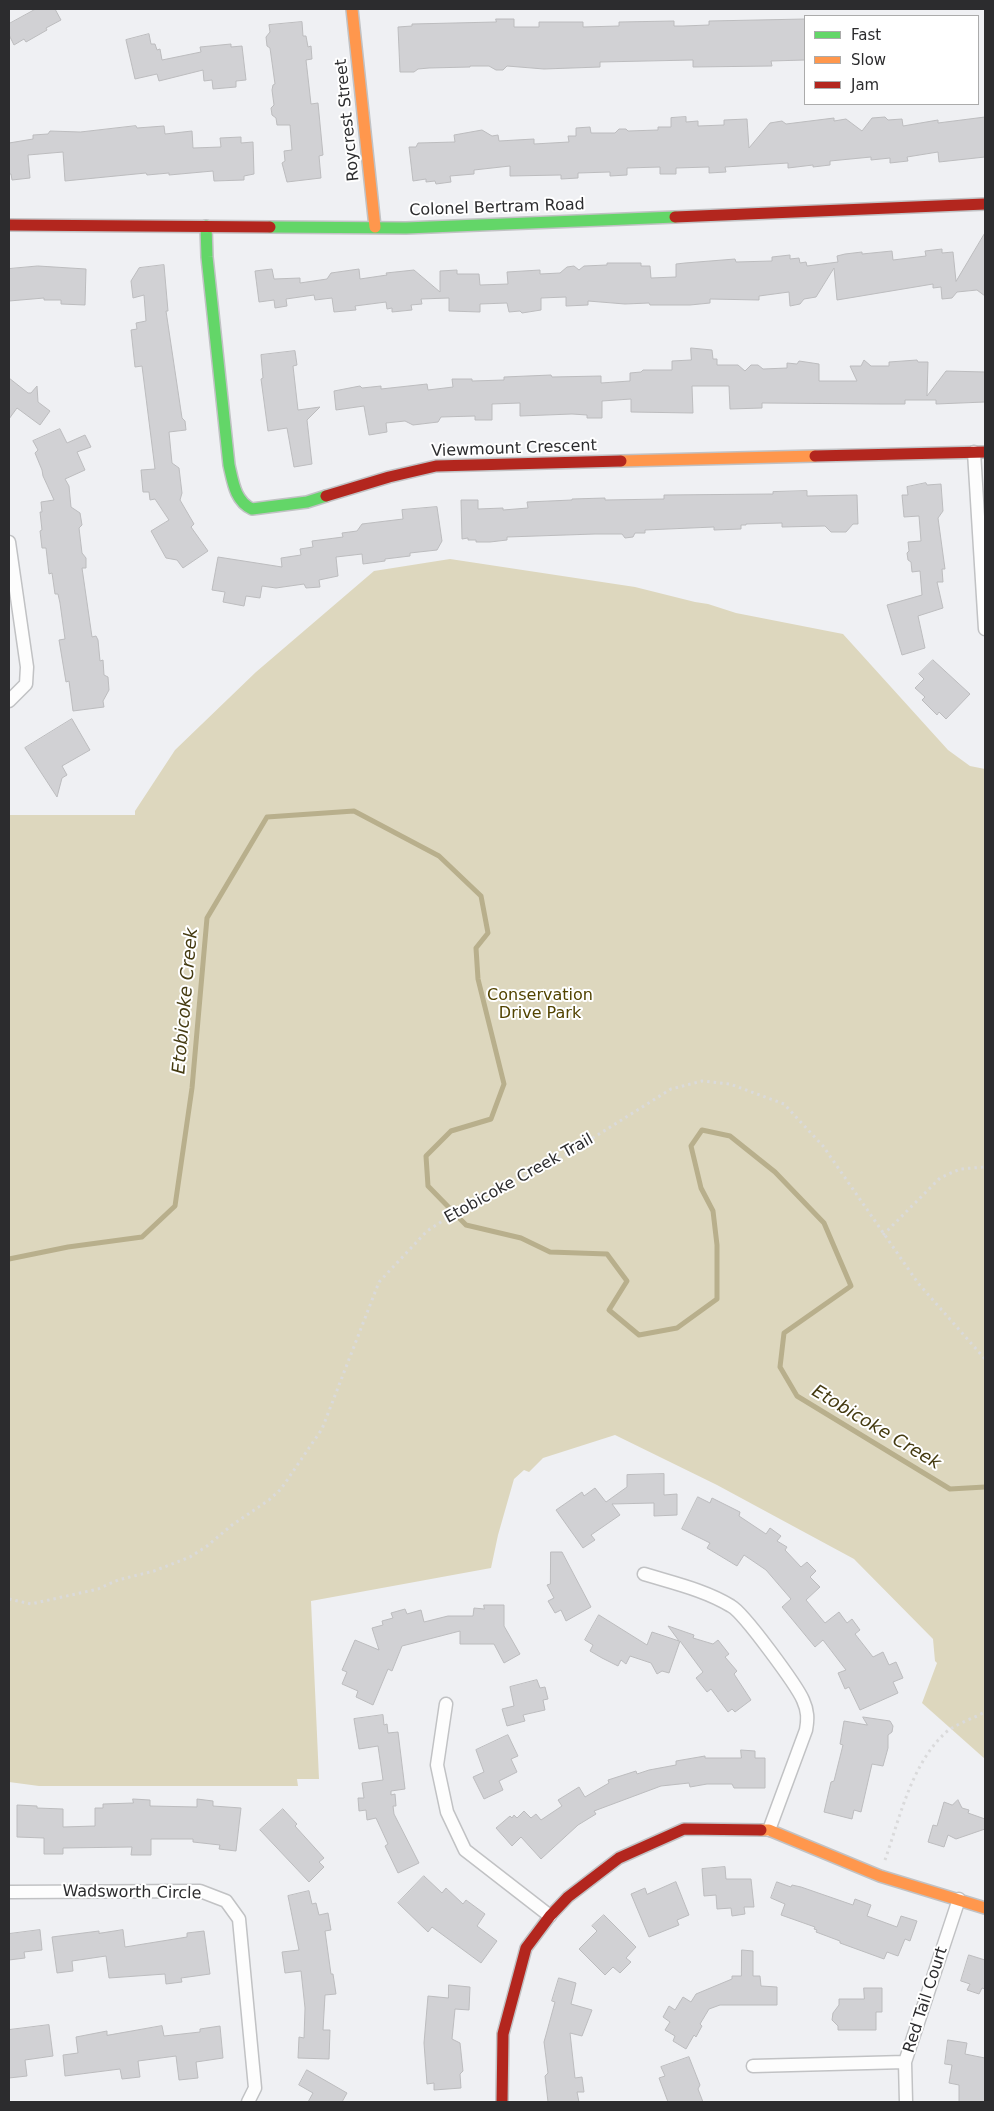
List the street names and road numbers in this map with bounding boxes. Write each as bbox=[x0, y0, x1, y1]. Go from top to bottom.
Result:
street label: Roycrest Street bbox=[332, 58, 364, 182]
street label: Colonel Bertram Road bbox=[409, 195, 585, 221]
street label: Viewmount Crescent bbox=[431, 437, 597, 461]
street label: Etobicoke Creek Trail bbox=[441, 1130, 597, 1228]
street label: Wadsworth Circle bbox=[62, 1882, 202, 1904]
street label: Red Tail Court bbox=[900, 1945, 952, 2055]

